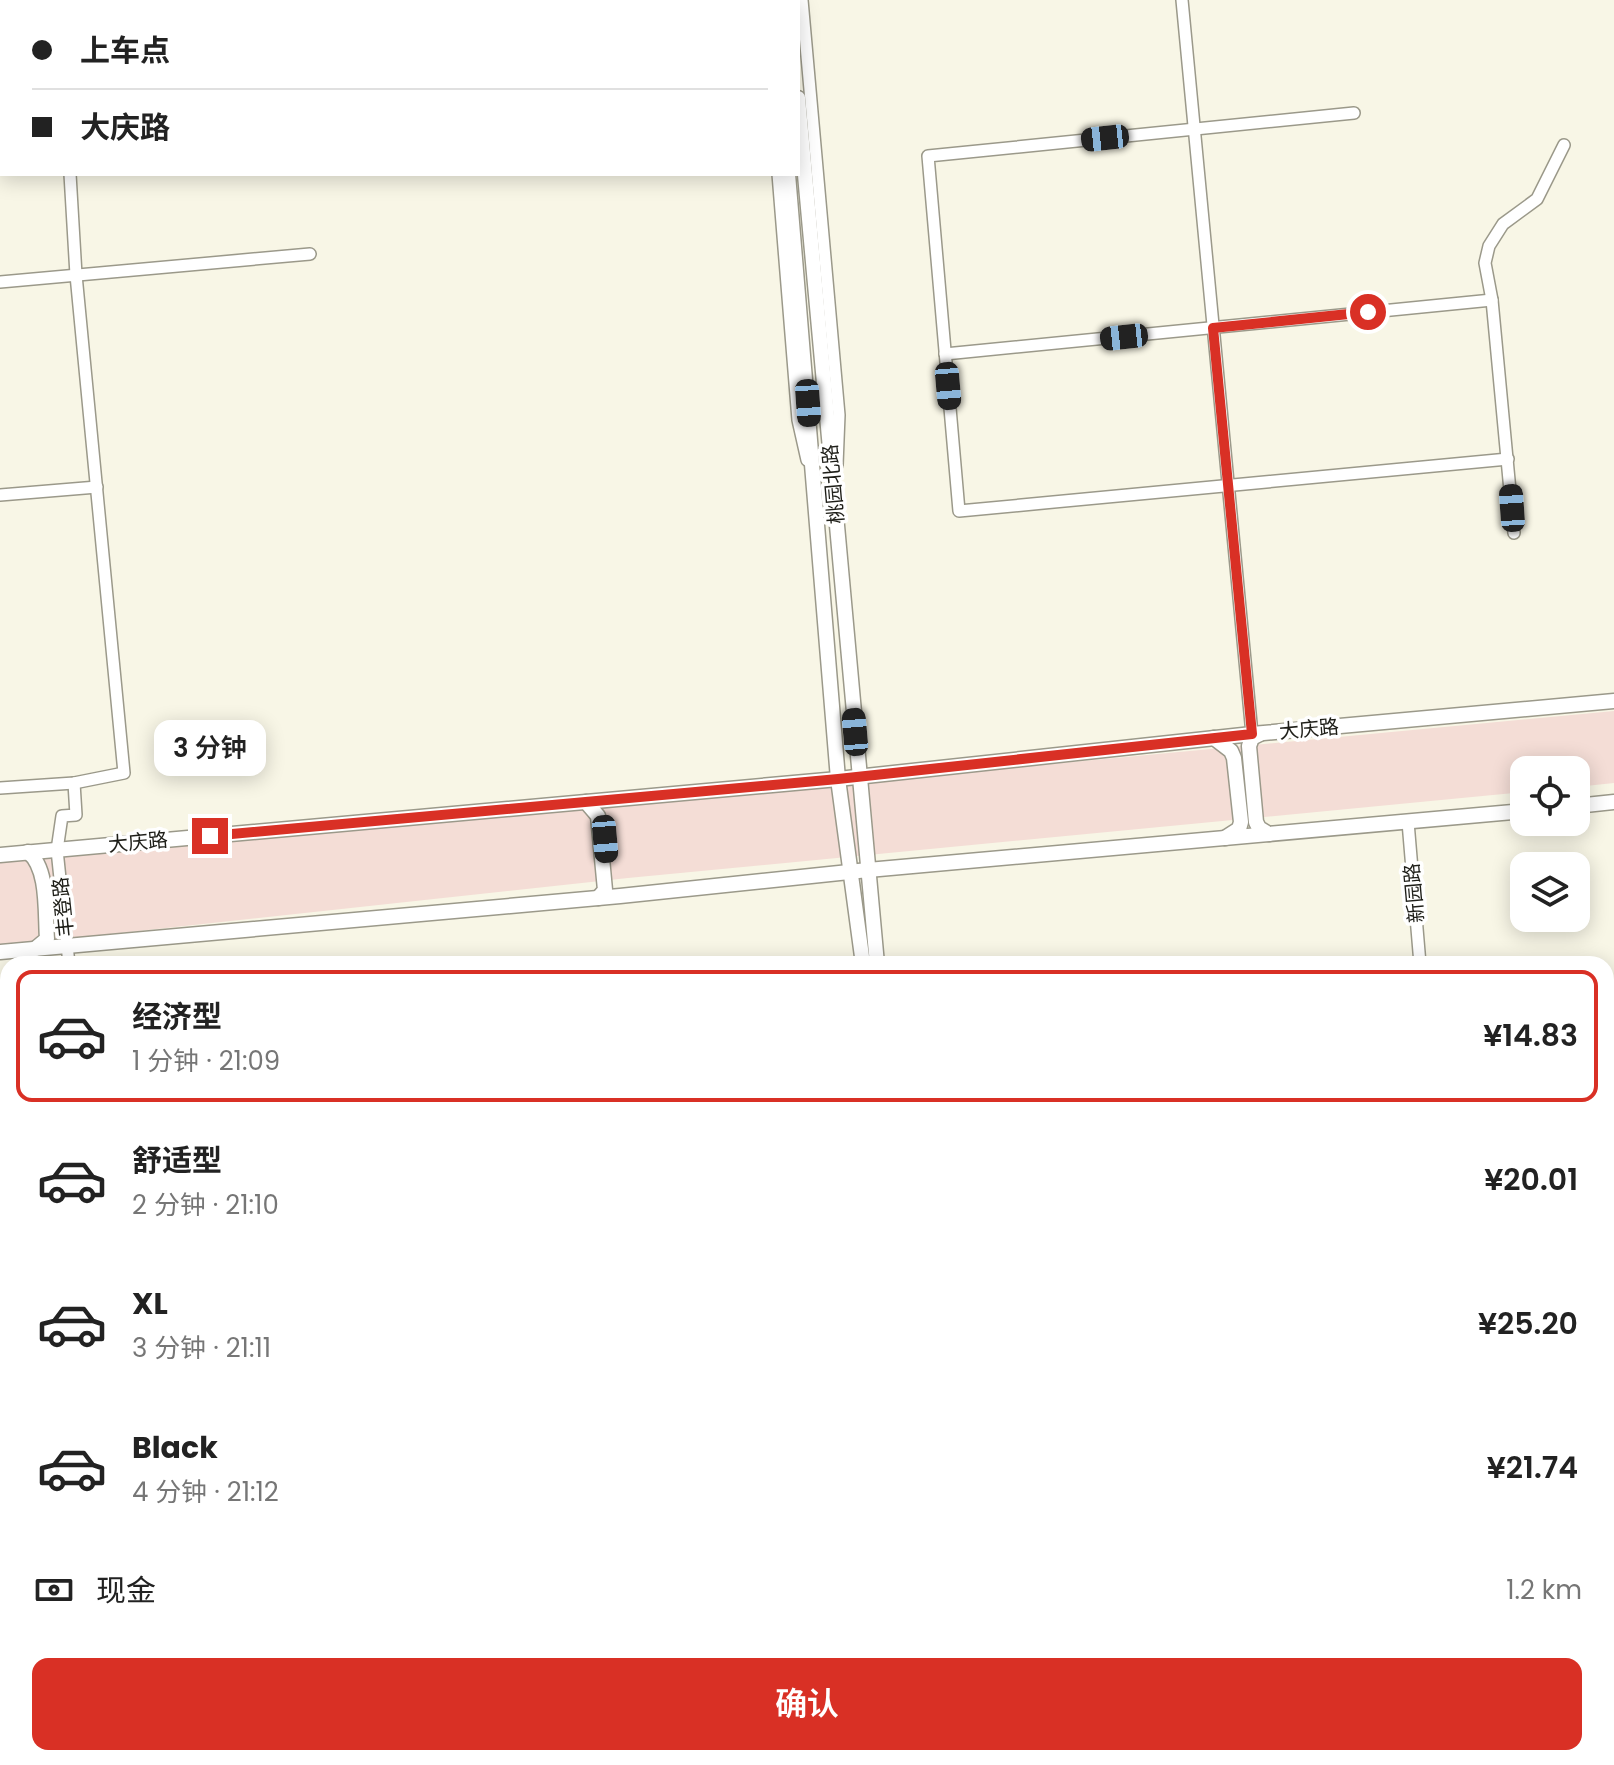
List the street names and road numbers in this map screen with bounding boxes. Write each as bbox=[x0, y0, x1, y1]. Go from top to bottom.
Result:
street label: 桃园北路 bbox=[816, 443, 850, 525]
street label: 大庆路 bbox=[1278, 712, 1340, 746]
street label: 大庆路 bbox=[107, 825, 169, 859]
street label: 新园路 bbox=[1397, 862, 1431, 924]
street label: 丰登路 bbox=[46, 876, 80, 938]

